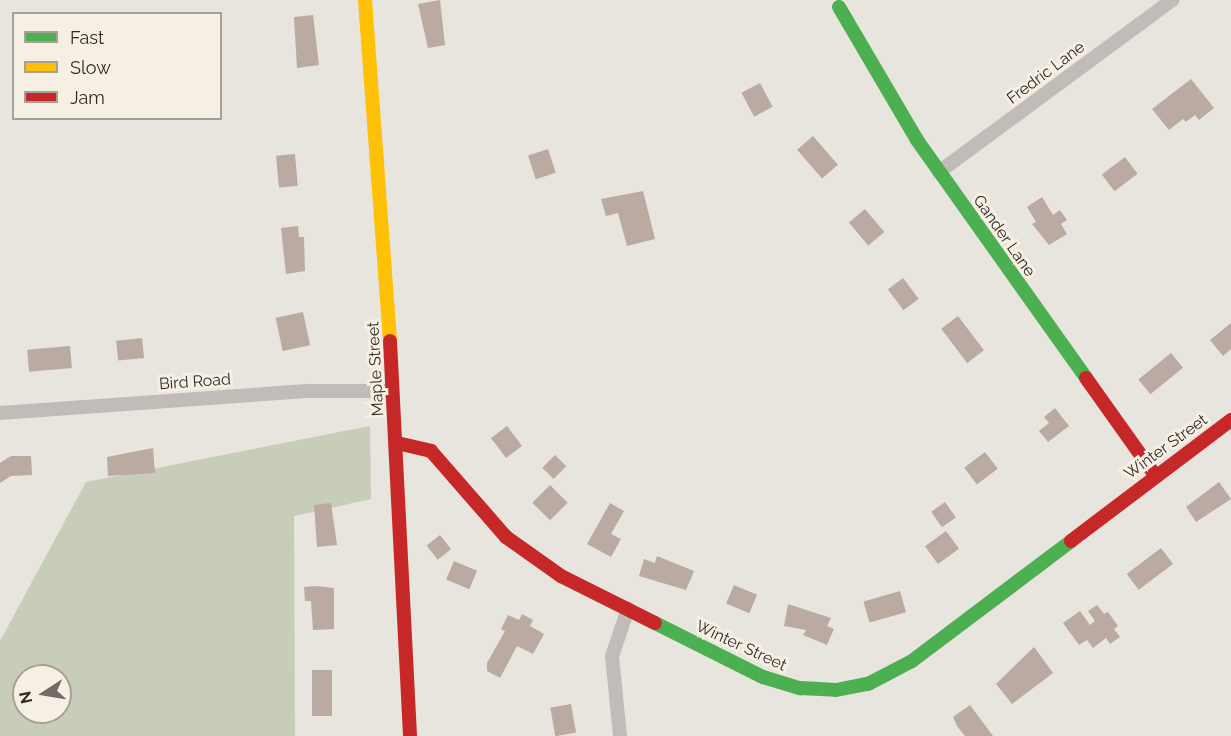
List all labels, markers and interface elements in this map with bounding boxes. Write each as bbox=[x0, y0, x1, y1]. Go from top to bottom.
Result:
legend bbox=[12, 12, 222, 120]
text: Fast bbox=[70, 27, 104, 48]
street label: Fredric Lane bbox=[1003, 38, 1089, 108]
text: Slow bbox=[70, 57, 111, 78]
text: Jam bbox=[70, 87, 105, 108]
street label: Gander Lane bbox=[969, 191, 1039, 281]
street label: Maple Street bbox=[364, 321, 388, 417]
street label: Bird Road bbox=[158, 370, 232, 394]
street label: Winter Street bbox=[1121, 410, 1211, 484]
street label: Winter Street bbox=[692, 617, 790, 675]
north arrow bbox=[12, 664, 72, 724]
text: N bbox=[15, 689, 36, 705]

